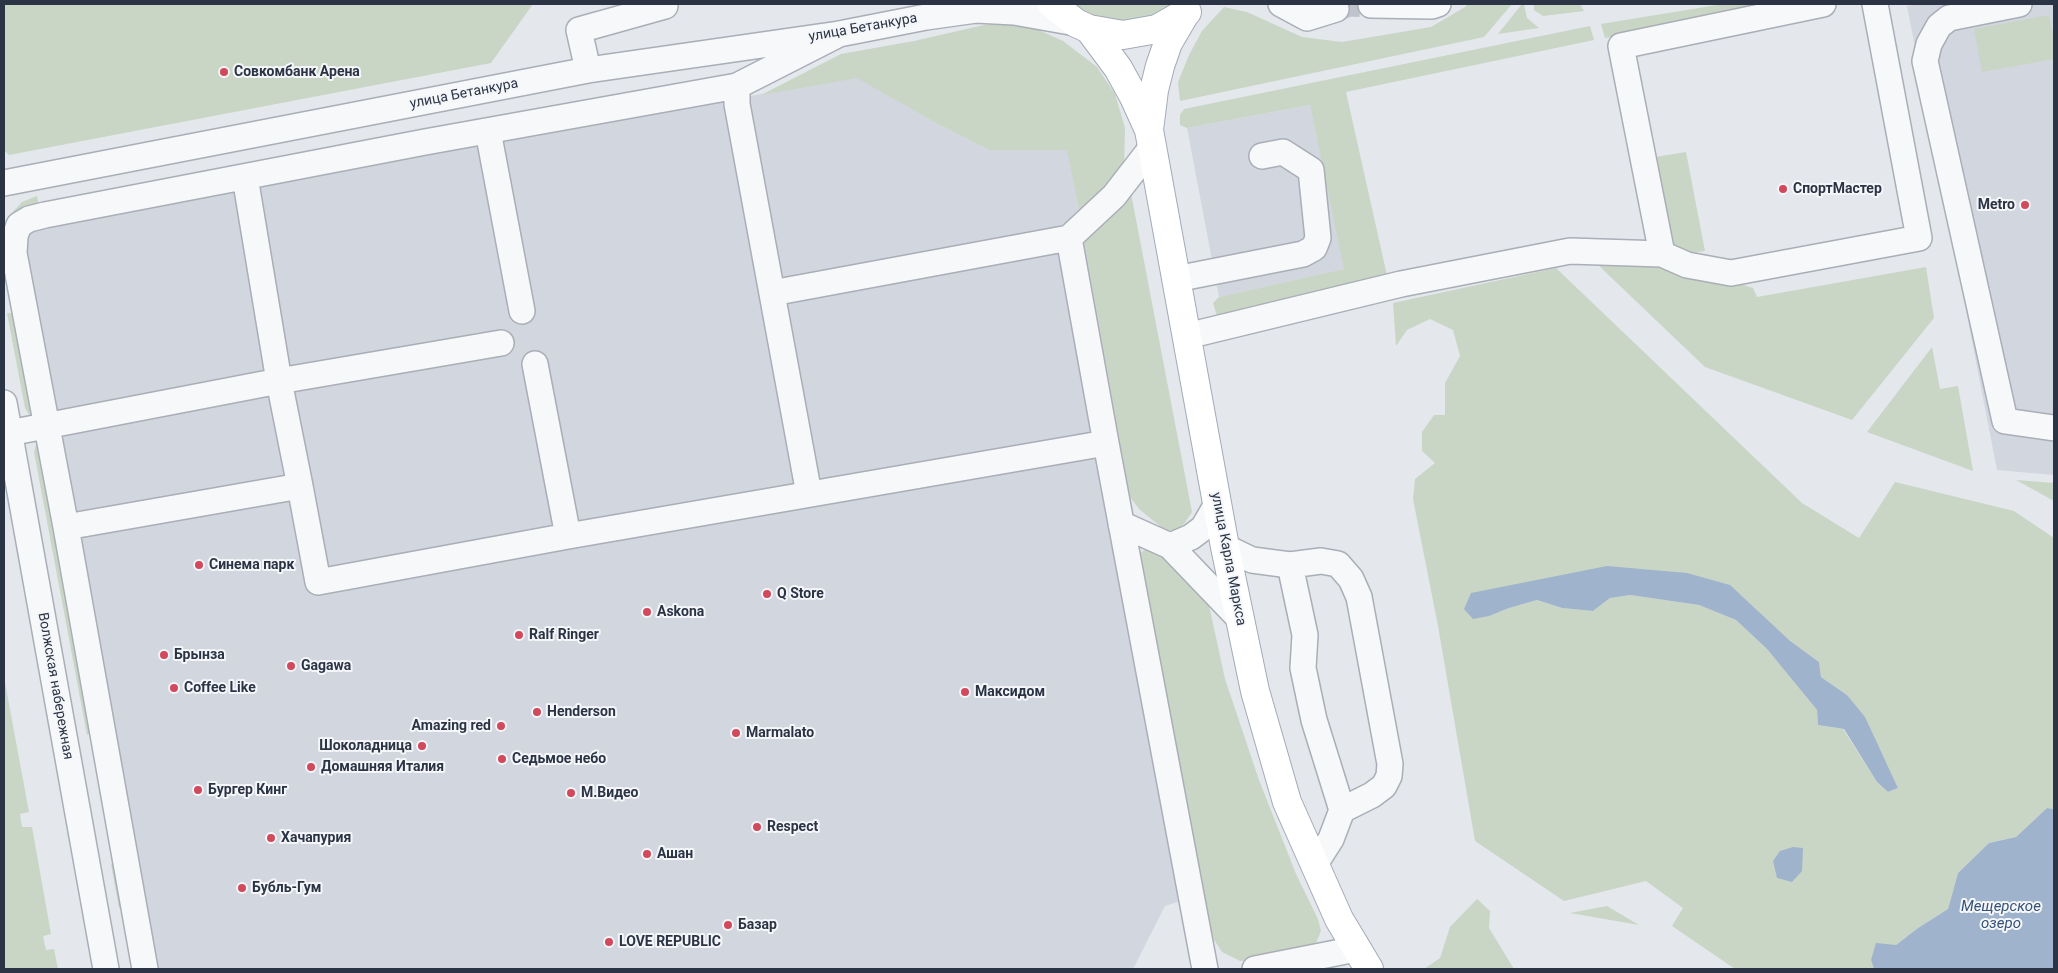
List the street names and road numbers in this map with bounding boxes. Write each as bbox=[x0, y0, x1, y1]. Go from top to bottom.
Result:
street label: улица Бетанкура bbox=[807, 10, 919, 46]
street label: улица Бетанкура bbox=[408, 75, 520, 113]
street label: улица Карла Маркса bbox=[1207, 491, 1249, 627]
street label: Волжская набережная bbox=[34, 611, 76, 761]

